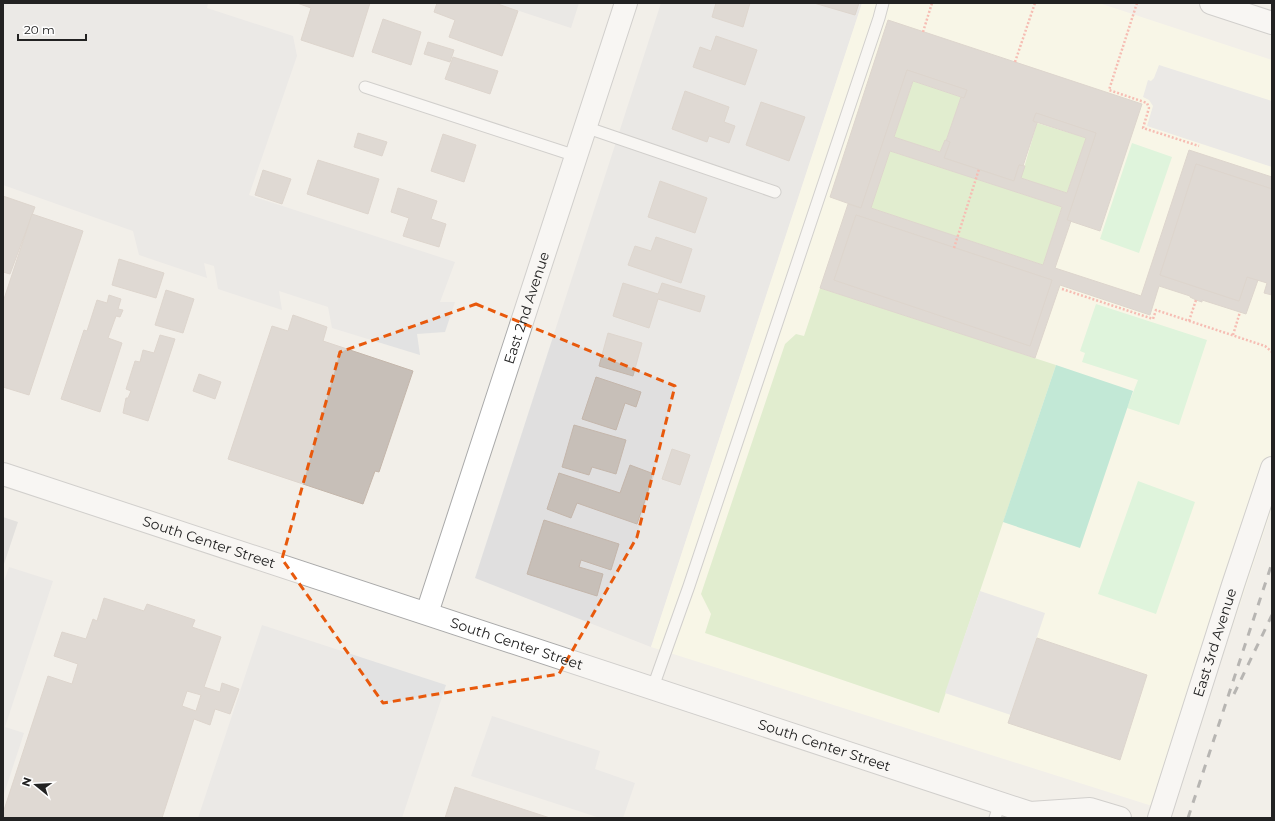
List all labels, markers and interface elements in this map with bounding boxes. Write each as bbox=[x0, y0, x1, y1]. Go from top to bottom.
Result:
scale bar bbox=[18, 16, 86, 42]
text: 20 m bbox=[24, 22, 55, 37]
street label: East 2nd Avenue bbox=[500, 249, 553, 366]
street label: South Center Street bbox=[140, 512, 278, 572]
street label: East 3rd Avenue bbox=[1189, 586, 1240, 699]
street label: South Center Street bbox=[448, 613, 586, 674]
street label: South Center Street bbox=[756, 715, 893, 776]
north arrow bbox=[16, 765, 56, 805]
text: N bbox=[18, 776, 35, 788]

